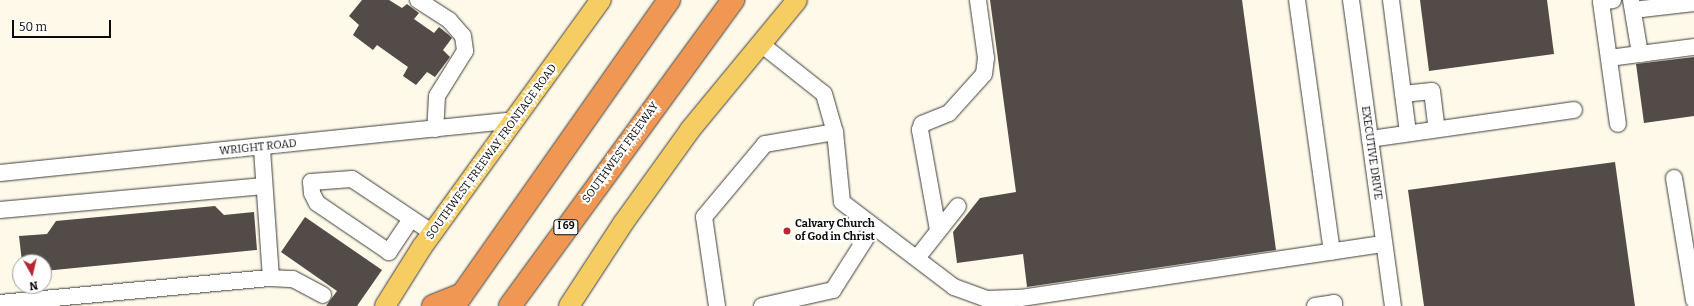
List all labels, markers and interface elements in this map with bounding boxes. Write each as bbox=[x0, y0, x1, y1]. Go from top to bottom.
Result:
scale bar bbox=[14, 12, 113, 38]
text: 50 m bbox=[19, 20, 47, 34]
street label: SOUTHWEST FREEWAY FRONTAGE ROAD bbox=[424, 62, 560, 242]
street label: SOUTHWEST FREEWAY bbox=[580, 100, 662, 206]
street label: EXECUTIVE DRIVE bbox=[1358, 105, 1384, 201]
street label: WRIGHT ROAD bbox=[219, 137, 297, 159]
place label: Calvary Church of God in Christ bbox=[795, 218, 875, 244]
road number: I 69 bbox=[553, 219, 579, 235]
marker: Calvary Church of God in Christ bbox=[782, 226, 792, 236]
north arrow bbox=[12, 254, 52, 294]
text: N bbox=[28, 278, 39, 292]

